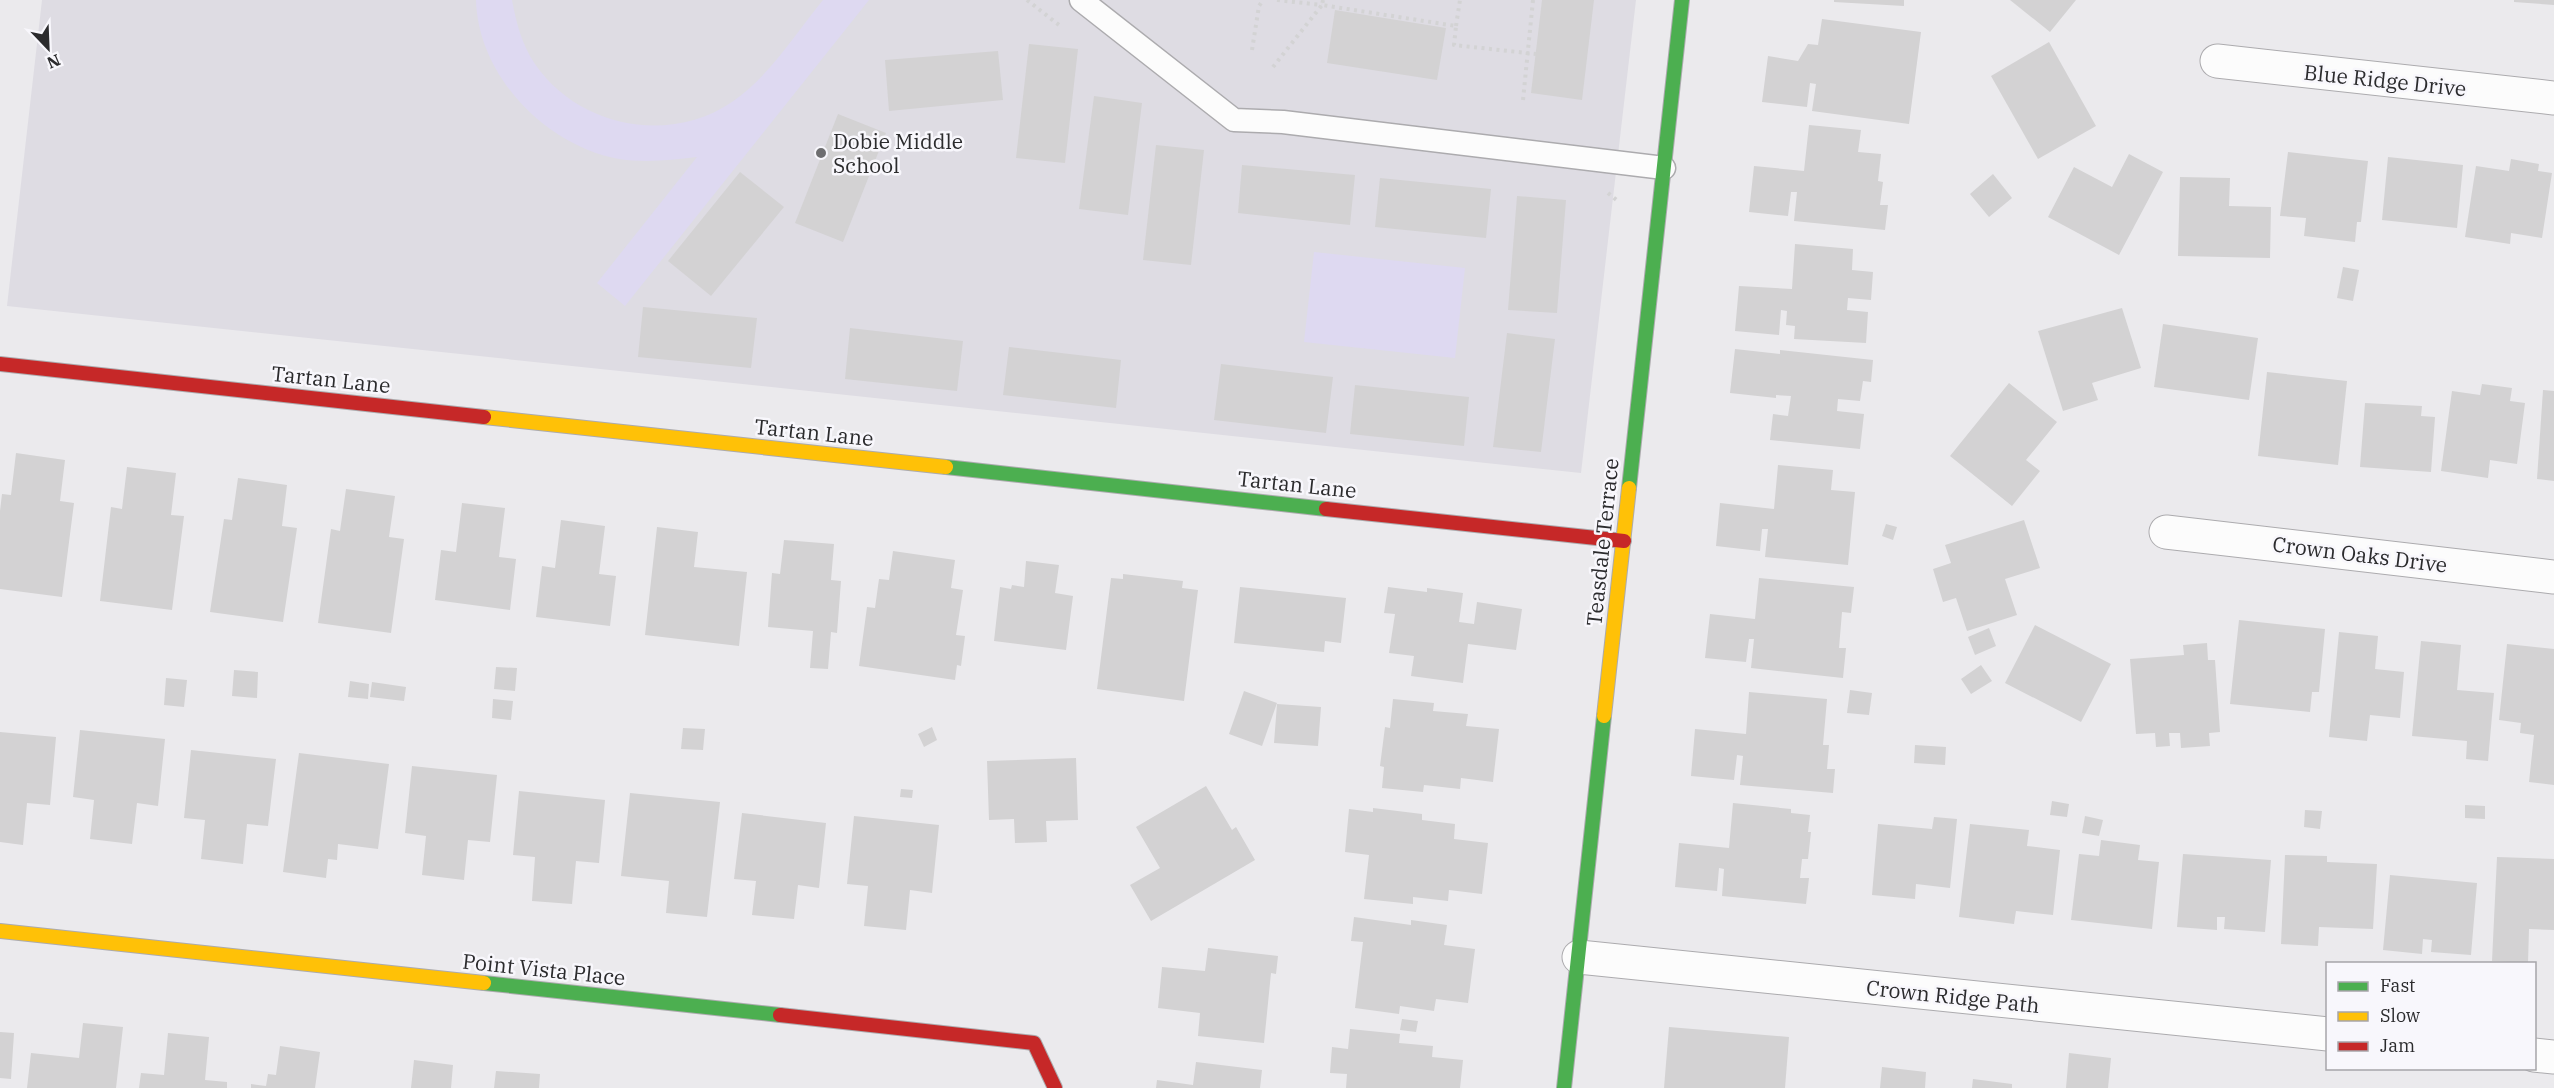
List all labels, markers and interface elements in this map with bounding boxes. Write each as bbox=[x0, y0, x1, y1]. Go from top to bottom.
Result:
north arrow bbox=[18, 18, 78, 78]
text: N bbox=[44, 50, 64, 73]
street label: Blue Ridge Drive bbox=[2302, 58, 2468, 102]
place label: Dobie Middle School bbox=[833, 127, 963, 179]
marker: Dobie Middle School bbox=[814, 146, 828, 160]
street label: Tartan Lane bbox=[270, 359, 392, 399]
street label: Tartan Lane bbox=[753, 412, 875, 452]
street label: Teasdale Terrace bbox=[1579, 457, 1625, 627]
street label: Tartan Lane bbox=[1236, 464, 1358, 504]
street label: Crown Oaks Drive bbox=[2271, 529, 2449, 579]
street label: Point Vista Place bbox=[461, 947, 627, 991]
legend bbox=[2326, 962, 2536, 1070]
street label: Crown Ridge Path bbox=[1865, 973, 2041, 1019]
text: Fast bbox=[2380, 974, 2415, 997]
text: Slow bbox=[2380, 1004, 2420, 1027]
text: Jam bbox=[2380, 1034, 2415, 1057]

